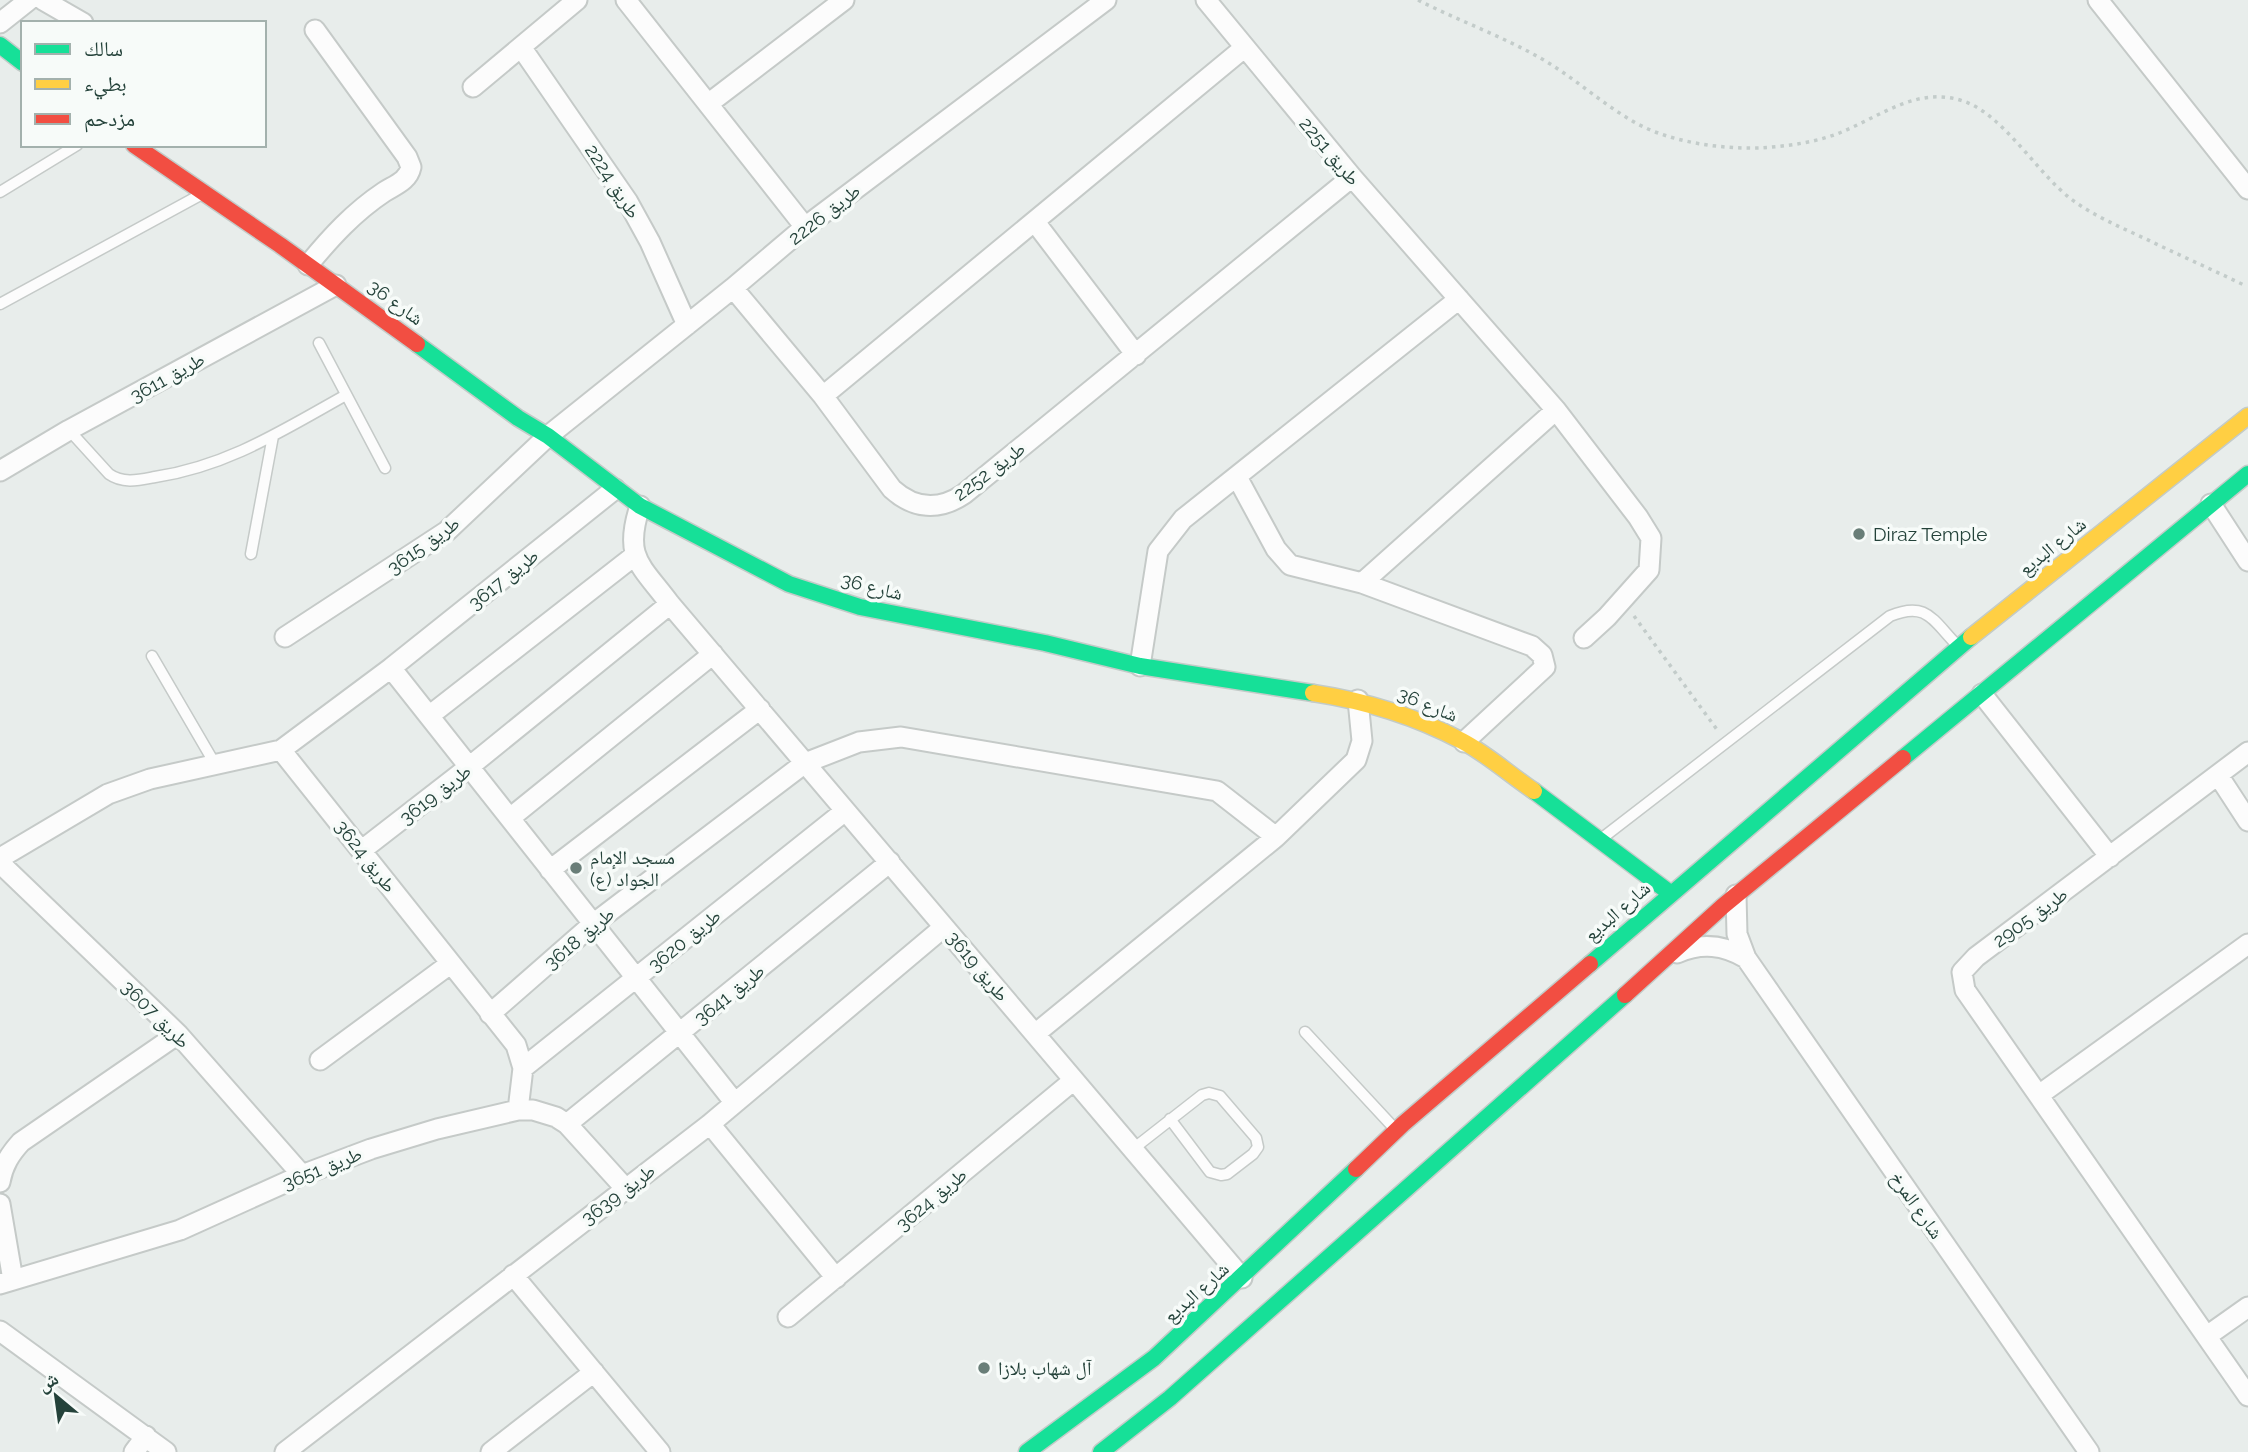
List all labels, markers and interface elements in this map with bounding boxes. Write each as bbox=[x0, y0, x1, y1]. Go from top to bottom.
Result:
legend bbox=[21, 21, 266, 147]
text: سالك bbox=[84, 36, 123, 61]
text: بطيء bbox=[84, 71, 127, 100]
text: مزدحم bbox=[84, 106, 135, 133]
street label: طريق 2251 bbox=[1294, 112, 1365, 190]
street label: طريق 2224 bbox=[580, 140, 645, 223]
street label: طريق 2226 bbox=[784, 179, 865, 250]
street label: شارع 36 bbox=[364, 275, 428, 330]
street label: طريق 3611 bbox=[126, 348, 209, 407]
street label: طريق 2252 bbox=[949, 437, 1030, 506]
street label: طريق 3615 bbox=[383, 511, 464, 579]
street label: شارع البديع bbox=[2014, 512, 2091, 581]
place label: Diraz Temple bbox=[1873, 523, 1987, 545]
marker: Diraz Temple bbox=[1851, 526, 1867, 542]
street label: طريق 3617 bbox=[464, 544, 543, 615]
street label: شارع 36 bbox=[839, 568, 905, 605]
street label: شارع 36 bbox=[1394, 682, 1461, 727]
street label: طريق 3619 bbox=[395, 759, 476, 830]
street label: طريق 3624 bbox=[330, 815, 401, 897]
place label: مسجد الإمام الجواد (ع) bbox=[590, 846, 675, 891]
marker: مسجد الإمام الجواد (ع) bbox=[568, 860, 584, 876]
street label: شارع البديع bbox=[1580, 877, 1656, 947]
street label: طريق 2905 bbox=[1988, 883, 2072, 952]
street label: طريق 3618 bbox=[539, 902, 619, 974]
street label: طريق 3620 bbox=[643, 904, 725, 977]
street label: طريق 3619 bbox=[942, 927, 1014, 1006]
street label: طريق 3641 bbox=[689, 959, 769, 1030]
street label: طريق 3607 bbox=[117, 975, 195, 1053]
street label: طريق 3651 bbox=[279, 1142, 365, 1195]
street label: طريق 3639 bbox=[577, 1159, 660, 1230]
street label: طريق 3624 bbox=[891, 1163, 972, 1236]
street label: شارع المرخ bbox=[1885, 1167, 1948, 1243]
street label: شارع البديع bbox=[1159, 1257, 1234, 1328]
place label: آل شهاب بلازا bbox=[998, 1357, 1093, 1380]
marker: آل شهاب بلازا bbox=[976, 1360, 992, 1376]
north arrow bbox=[21, 1361, 91, 1431]
text: ش bbox=[34, 1367, 62, 1397]

